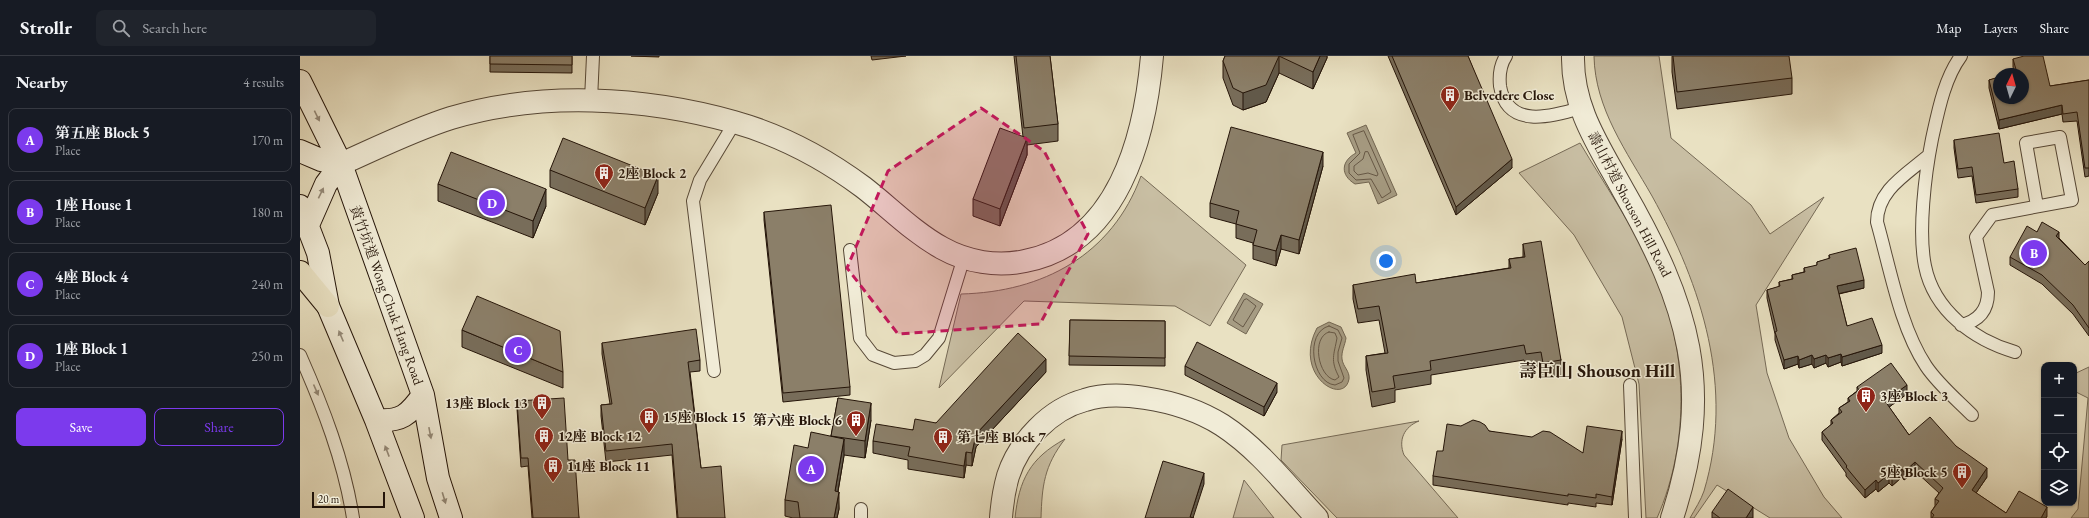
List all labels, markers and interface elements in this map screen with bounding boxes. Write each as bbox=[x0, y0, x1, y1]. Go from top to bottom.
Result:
search box bbox=[96, 10, 376, 46]
text: Strollr bbox=[20, 15, 72, 40]
icon: search bbox=[110, 17, 132, 39]
text: Search here bbox=[142, 18, 207, 37]
text: Map bbox=[1936, 19, 1961, 37]
text: Layers bbox=[1983, 19, 2018, 37]
text: Share bbox=[2040, 19, 2069, 37]
north arrow bbox=[1993, 68, 2029, 104]
text: Nearby bbox=[16, 71, 68, 93]
text: 4 results bbox=[243, 74, 284, 91]
building icon: Belvedere Close bbox=[1439, 84, 1461, 112]
place label: Belvedere Close bbox=[1464, 86, 1555, 104]
one-way arrow bbox=[314, 110, 320, 122]
text: 第五座 Block 5 bbox=[55, 123, 150, 142]
street label: 壽山村道 Shouson Hill Road bbox=[1584, 128, 1676, 281]
text: A bbox=[25, 132, 35, 149]
text: 170 m bbox=[252, 132, 283, 149]
text: Place bbox=[55, 142, 81, 159]
building icon: 2座 Block 2 bbox=[593, 162, 615, 190]
place label: 2座 Block 2 bbox=[618, 164, 687, 182]
one-way arrow bbox=[318, 187, 324, 199]
pin: D bbox=[479, 188, 505, 218]
text: 1座 House 1 bbox=[55, 195, 132, 214]
street label: 黃竹坑道 Wong Chuk Hang Road bbox=[346, 203, 428, 388]
text: B bbox=[26, 204, 34, 221]
text: 180 m bbox=[252, 204, 283, 221]
text: Place bbox=[55, 214, 81, 231]
pin: B bbox=[2021, 238, 2047, 268]
your location bbox=[1376, 251, 1396, 271]
text: 4座 Block 4 bbox=[55, 267, 128, 286]
text: C bbox=[25, 276, 35, 293]
text: 240 m bbox=[252, 276, 283, 293]
text: Place bbox=[55, 286, 81, 303]
one-way arrow bbox=[338, 331, 344, 342]
pin: C bbox=[505, 335, 531, 365]
text: 1座 Block 1 bbox=[55, 339, 128, 358]
text: D bbox=[25, 348, 35, 365]
text: 250 m bbox=[252, 348, 283, 365]
text: Place bbox=[55, 358, 81, 375]
district label: 壽臣山 Shouson Hill bbox=[1519, 359, 1675, 382]
map controls bbox=[2041, 362, 2077, 506]
button: + bbox=[2041, 362, 2077, 398]
one-way arrow bbox=[313, 385, 319, 396]
building icon: 3座 Block 3 bbox=[1855, 385, 1877, 413]
place label: 3座 Block 3 bbox=[1880, 387, 1948, 405]
building icon: 13座 Block 13 bbox=[531, 392, 553, 420]
place label: 13座 Block 13 bbox=[445, 394, 528, 412]
button: − bbox=[2041, 398, 2077, 434]
building icon: 15座 Block 15 bbox=[638, 406, 660, 434]
button: Save bbox=[16, 408, 146, 446]
button: Share bbox=[154, 408, 284, 446]
place label: 15座 Block 15 bbox=[663, 408, 746, 426]
building icon: 第六座 Block 6 bbox=[845, 409, 867, 437]
place label: 第六座 Block 6 bbox=[753, 411, 843, 429]
building icon: 12座 Block 12 bbox=[533, 425, 555, 453]
building icon: 第七座 Block 7 bbox=[932, 426, 954, 454]
one-way arrow bbox=[427, 427, 433, 440]
place label: 12座 Block 12 bbox=[558, 427, 642, 445]
place label: 第七座 Block 7 bbox=[957, 428, 1046, 446]
button: locate bbox=[2041, 434, 2077, 470]
one-way arrow bbox=[384, 444, 390, 456]
pin: A bbox=[798, 454, 824, 484]
building icon: 11座 Block 11 bbox=[542, 455, 564, 483]
place label: 11座 Block 11 bbox=[567, 457, 650, 475]
building icon: 5座 Block 5 bbox=[1951, 461, 1973, 489]
place label: 5座 Block 5 bbox=[1880, 463, 1948, 481]
button: layers bbox=[2041, 470, 2077, 506]
scale bar bbox=[312, 490, 385, 509]
text: 20 m bbox=[318, 492, 339, 506]
one-way arrow bbox=[441, 492, 447, 504]

